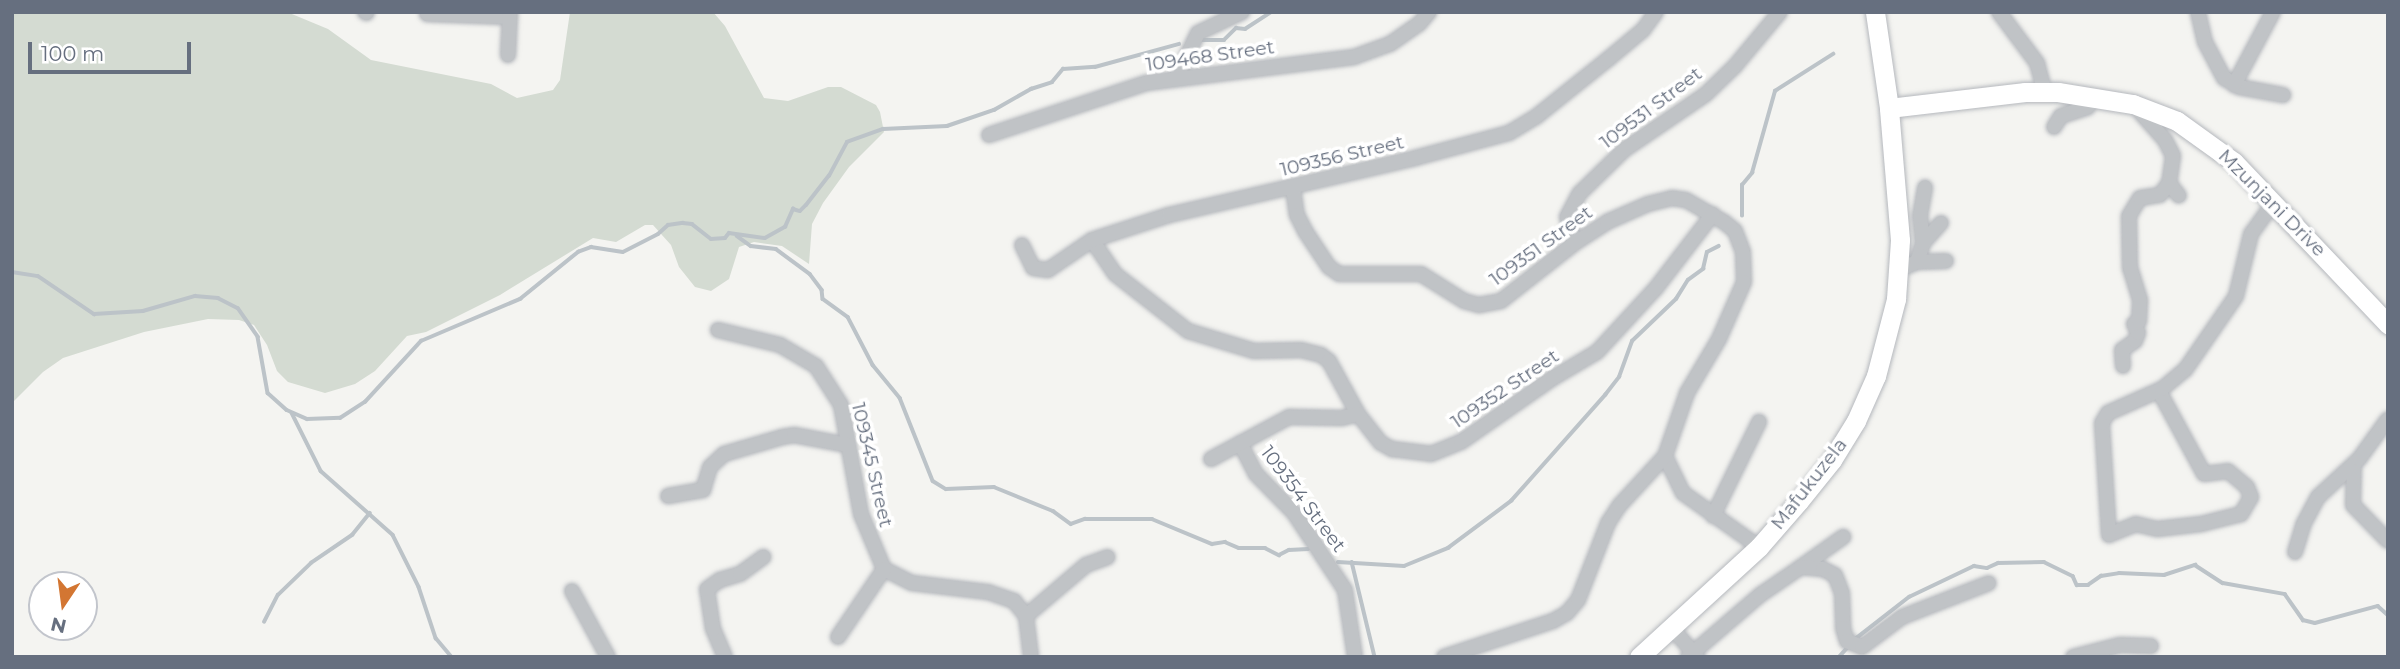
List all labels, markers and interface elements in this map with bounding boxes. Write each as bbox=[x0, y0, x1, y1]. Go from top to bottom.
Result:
scale bar bbox=[32, 28, 194, 72]
street label: 109468 Street bbox=[1144, 36, 1276, 76]
text: 100 m bbox=[41, 41, 104, 66]
street label: 109531 Street bbox=[1596, 62, 1706, 154]
street label: 109356 Street bbox=[1278, 131, 1406, 181]
street label: Mzunjani Drive bbox=[2214, 145, 2330, 261]
street label: 109351 Street bbox=[1485, 201, 1597, 291]
street label: 109352 Street bbox=[1447, 345, 1563, 433]
street label: 109345 Street bbox=[847, 400, 897, 530]
street label: Mafukuzela bbox=[1766, 434, 1852, 534]
street label: 109354 Street bbox=[1256, 441, 1350, 557]
north arrow bbox=[28, 571, 98, 641]
text: N bbox=[49, 612, 69, 638]

